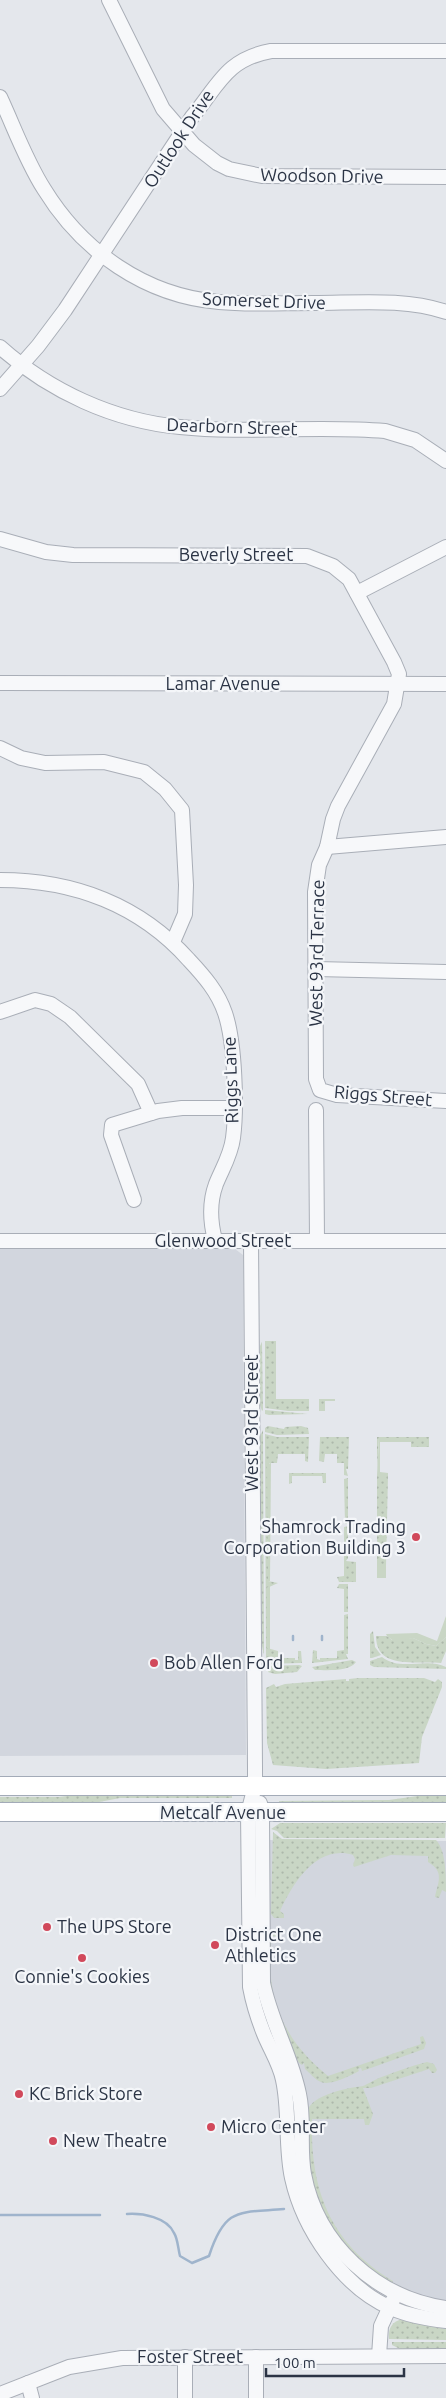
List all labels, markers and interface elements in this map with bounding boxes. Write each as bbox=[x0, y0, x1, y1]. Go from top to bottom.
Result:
street label: Outlook Drive bbox=[139, 86, 217, 191]
street label: Woodson Drive bbox=[260, 164, 384, 186]
street label: Somerset Drive bbox=[202, 288, 326, 312]
street label: Dearborn Street bbox=[166, 414, 298, 438]
street label: Beverly Street bbox=[179, 544, 293, 564]
street label: Lamar Avenue bbox=[166, 673, 280, 693]
street label: West 93rd Terrace bbox=[305, 879, 327, 1027]
street label: Riggs Lane bbox=[218, 1036, 242, 1124]
street label: Riggs Street bbox=[333, 1081, 433, 1109]
street label: Glenwood Street bbox=[155, 1230, 291, 1250]
street label: West 93rd Street bbox=[241, 1354, 261, 1492]
place label: Shamrock Trading Corporation Building 3 bbox=[224, 1516, 406, 1557]
marker: Shamrock Trading Corporation Building 3 bbox=[410, 1531, 422, 1543]
place label: Bob Allen Ford bbox=[164, 1652, 283, 1672]
marker: Bob Allen Ford bbox=[148, 1657, 160, 1669]
street label: Metcalf Avenue bbox=[160, 1802, 286, 1822]
place label: The UPS Store bbox=[57, 1916, 172, 1936]
marker: The UPS Store bbox=[41, 1921, 53, 1933]
place label: District One Athletics bbox=[225, 1924, 322, 1965]
marker: District One Athletics bbox=[209, 1939, 221, 1951]
marker: Connie's Cookies bbox=[76, 1952, 88, 1964]
place label: Connie's Cookies bbox=[14, 1966, 150, 1986]
place label: KC Brick Store bbox=[29, 2083, 143, 2103]
marker: KC Brick Store bbox=[13, 2088, 25, 2100]
place label: Micro Center bbox=[221, 2116, 326, 2136]
marker: Micro Center bbox=[205, 2121, 217, 2133]
place label: New Theatre bbox=[63, 2130, 167, 2150]
marker: New Theatre bbox=[47, 2135, 59, 2147]
street label: Foster Street bbox=[137, 2346, 243, 2366]
scale bar bbox=[266, 2346, 404, 2378]
text: 100 m bbox=[274, 2354, 316, 2371]

